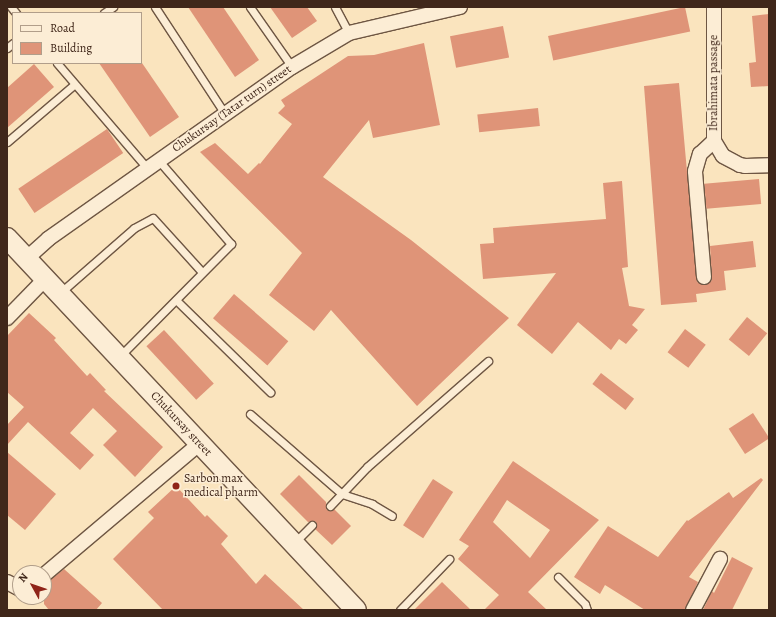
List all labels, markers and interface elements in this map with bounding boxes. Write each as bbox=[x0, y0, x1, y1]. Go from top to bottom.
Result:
legend bbox=[12, 12, 142, 64]
text: Road bbox=[50, 20, 75, 36]
street label: Ibrahimаta passage bbox=[707, 35, 721, 131]
text: Building bbox=[50, 40, 92, 56]
street label: Chukursay (Tatar turn) street bbox=[170, 62, 294, 156]
street label: Chukursay street bbox=[147, 389, 215, 459]
place label: Sarbon max medical pharm bbox=[184, 472, 258, 500]
marker: Sarbon max medical pharm bbox=[171, 481, 181, 491]
north arrow bbox=[12, 565, 52, 605]
text: N bbox=[15, 570, 32, 586]

